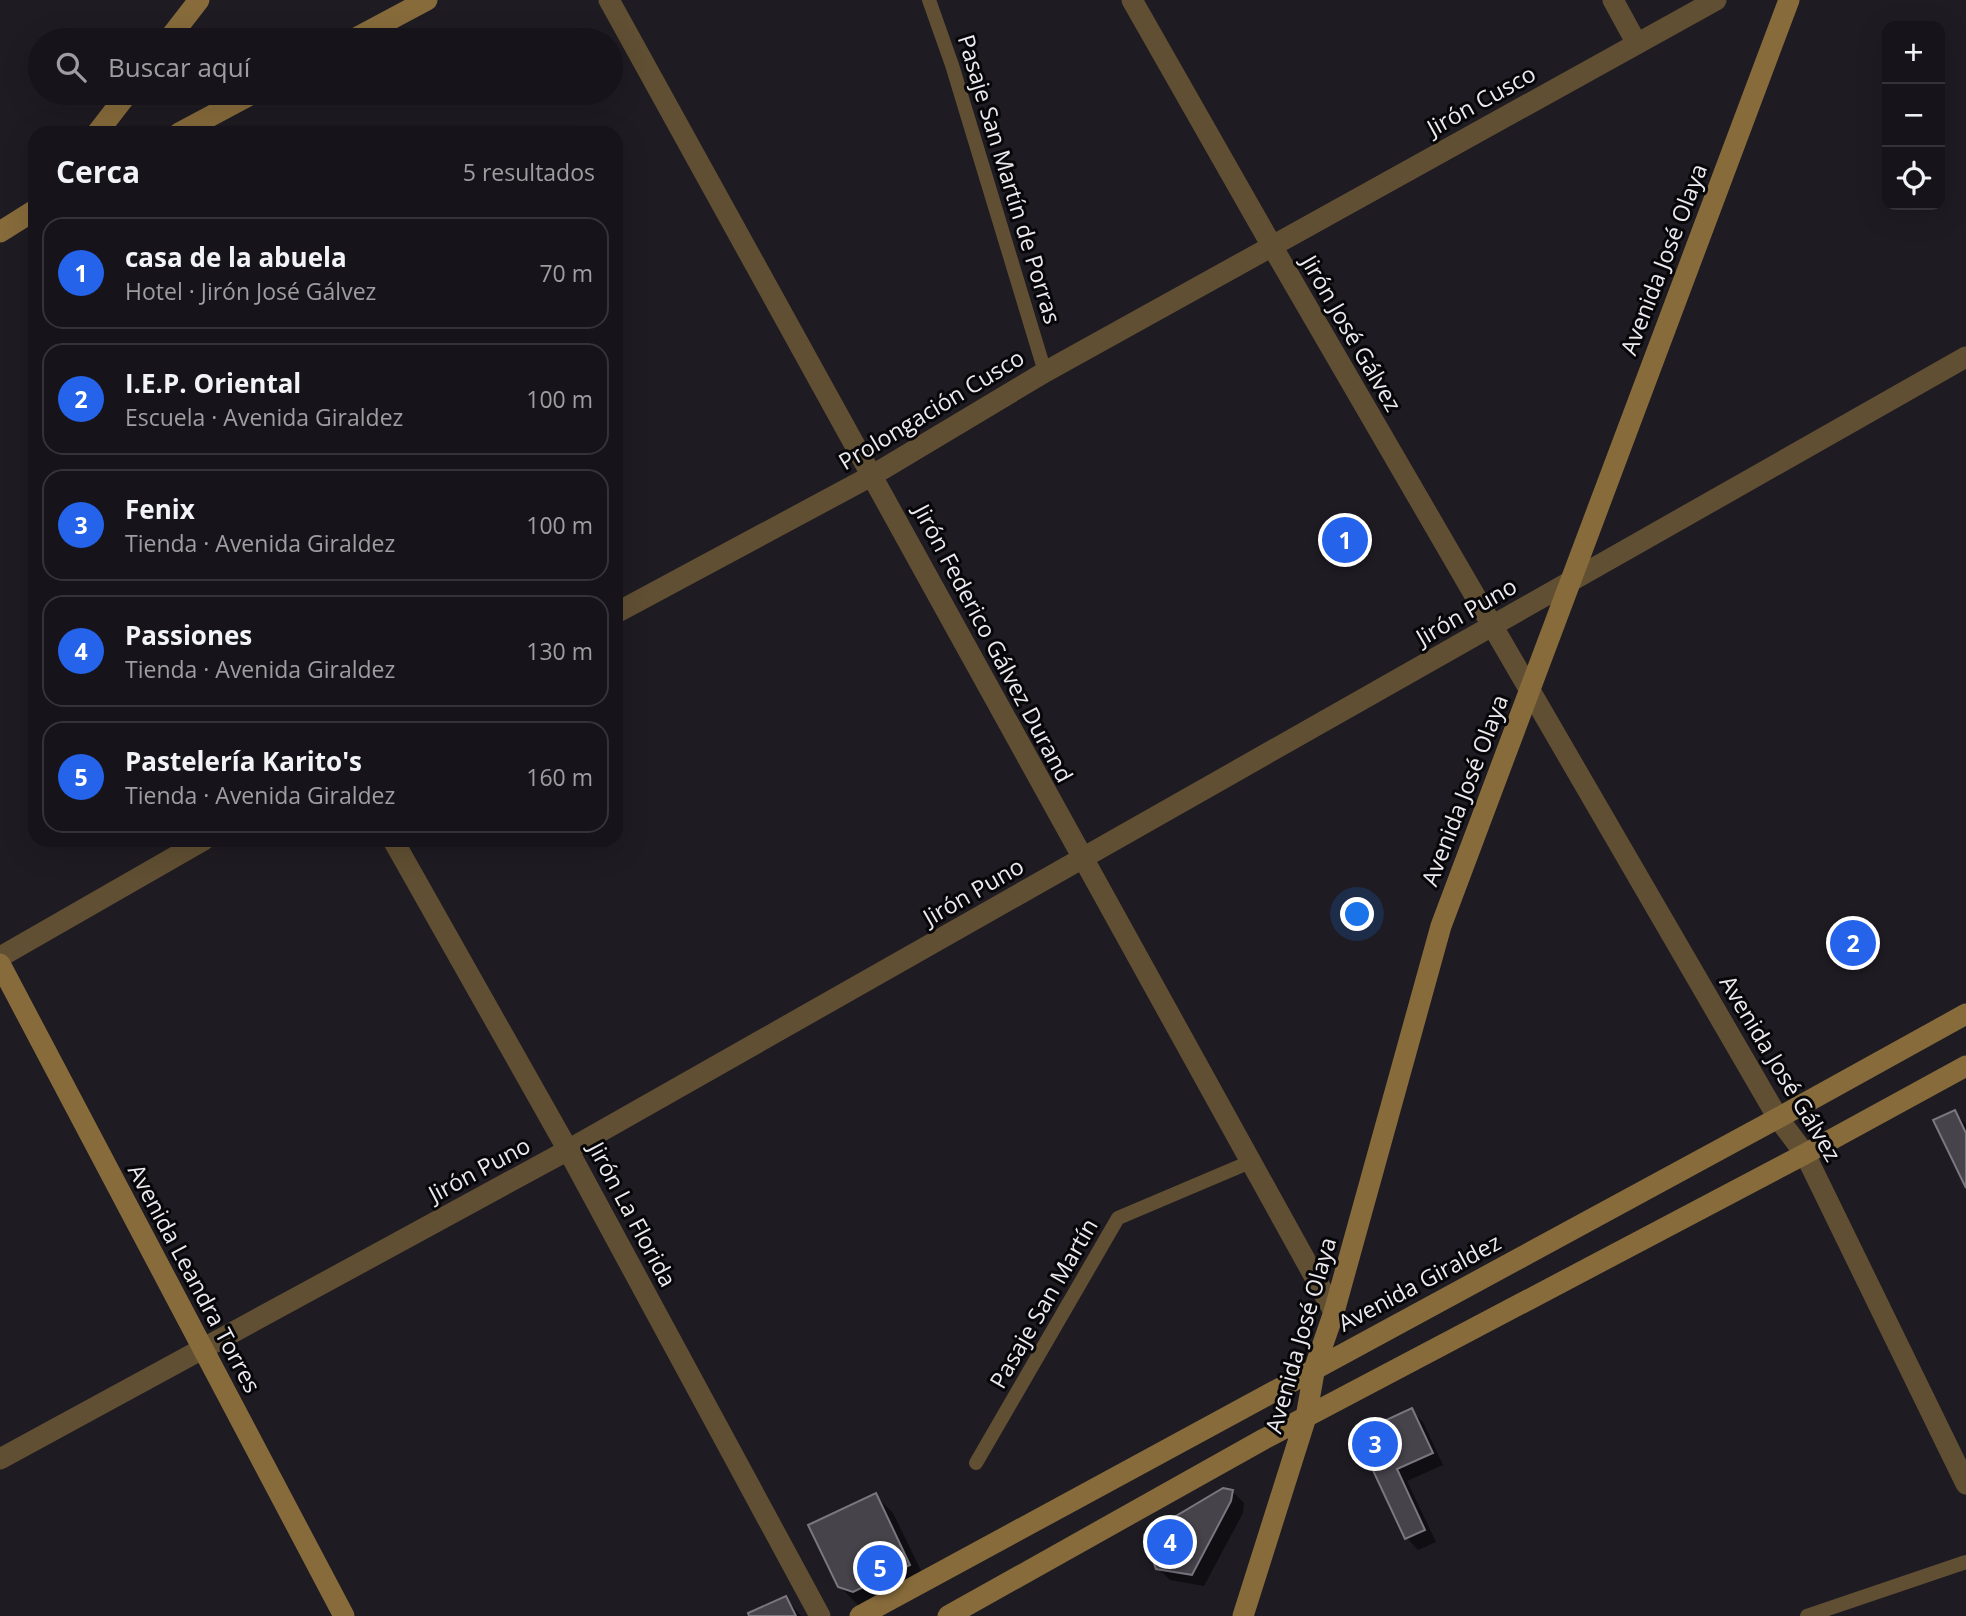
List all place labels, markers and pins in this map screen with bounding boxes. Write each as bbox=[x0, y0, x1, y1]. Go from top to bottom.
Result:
pin: 1 bbox=[1322, 514, 1368, 566]
pin: 2 bbox=[1830, 917, 1876, 969]
pin: 3 bbox=[1352, 1418, 1398, 1470]
pin: 4 bbox=[1147, 1516, 1193, 1568]
pin: 5 bbox=[857, 1542, 903, 1594]

